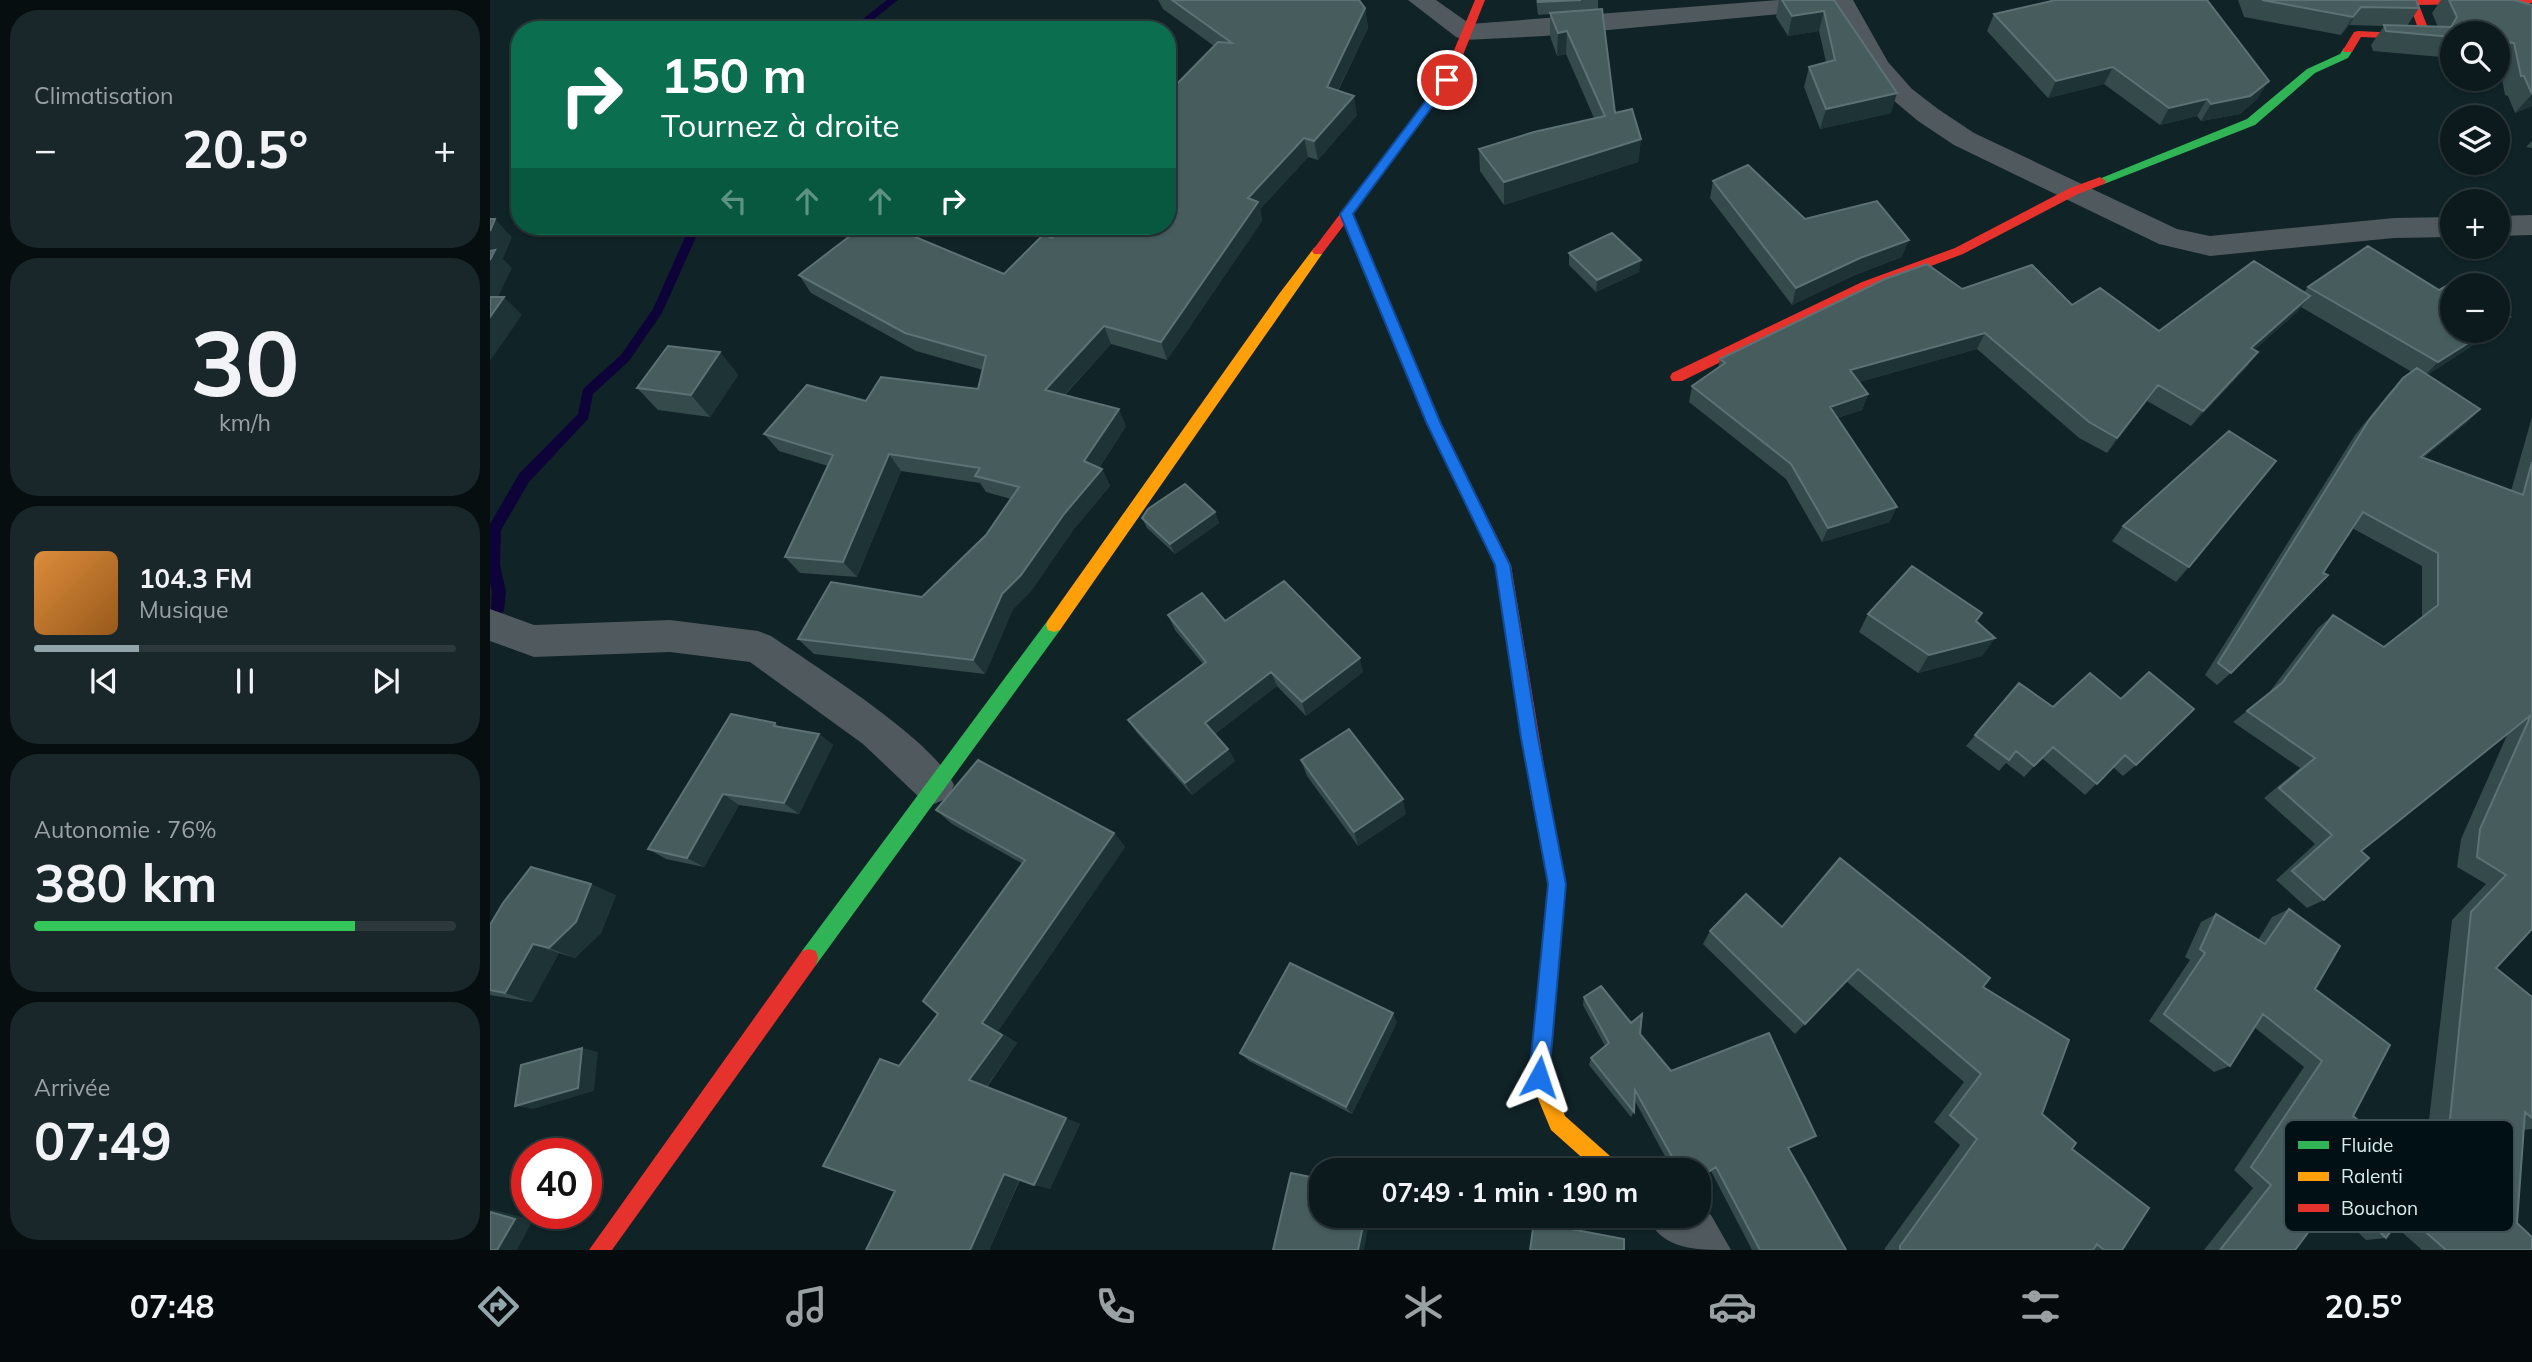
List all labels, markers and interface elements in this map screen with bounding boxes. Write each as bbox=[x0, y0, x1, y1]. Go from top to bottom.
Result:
map controls bbox=[2440, 21, 2510, 343]
button: search bbox=[2440, 21, 2510, 91]
text: 150 m bbox=[661, 44, 807, 105]
icon: right bbox=[546, 49, 637, 140]
pin bbox=[1417, 50, 1477, 110]
icon: arrive bbox=[1428, 61, 1466, 99]
text: Climatisation bbox=[34, 81, 174, 110]
text: Tournez à droite bbox=[661, 105, 900, 145]
button: layers bbox=[2440, 105, 2510, 175]
text: 20.5° bbox=[182, 116, 308, 181]
text: − bbox=[34, 125, 57, 173]
text: + bbox=[433, 125, 456, 173]
icon: left bbox=[715, 182, 753, 220]
icon: ahead bbox=[788, 182, 826, 220]
icon: ahead bbox=[861, 182, 899, 220]
icon: right bbox=[934, 182, 972, 220]
button: + bbox=[2440, 189, 2510, 259]
button: − bbox=[2440, 273, 2510, 343]
text: 30 bbox=[190, 305, 300, 419]
text: km/h bbox=[219, 408, 271, 437]
text: 104.3 FM bbox=[139, 562, 252, 595]
text: Musique bbox=[139, 595, 228, 624]
icon: previous bbox=[85, 662, 123, 700]
icon: pause bbox=[226, 662, 264, 700]
icon: next bbox=[367, 662, 405, 700]
text: Autonomie · 76% bbox=[34, 815, 217, 844]
text: 380 km bbox=[34, 850, 217, 915]
position arrow bbox=[1502, 1040, 1576, 1114]
text: Arrivée bbox=[34, 1073, 110, 1102]
text: 07:49 bbox=[34, 1108, 172, 1173]
legend bbox=[2284, 1120, 2514, 1232]
text: Fluide bbox=[2341, 1133, 2393, 1157]
speed limit sign: 40 bbox=[511, 1138, 602, 1229]
text: Ralenti bbox=[2341, 1164, 2403, 1188]
text: 07:49 · 1 min · 190 m bbox=[1382, 1176, 1638, 1209]
text: Bouchon bbox=[2341, 1196, 2418, 1220]
icon: directions bbox=[474, 1282, 523, 1331]
icon: music bbox=[782, 1282, 831, 1331]
icon: phone bbox=[1091, 1282, 1140, 1331]
icon: climate bbox=[1399, 1282, 1448, 1331]
icon: car bbox=[1708, 1282, 1757, 1331]
icon: filters bbox=[2016, 1282, 2065, 1331]
text: 07:48 bbox=[130, 1286, 214, 1326]
text: 20.5° bbox=[2325, 1286, 2402, 1326]

